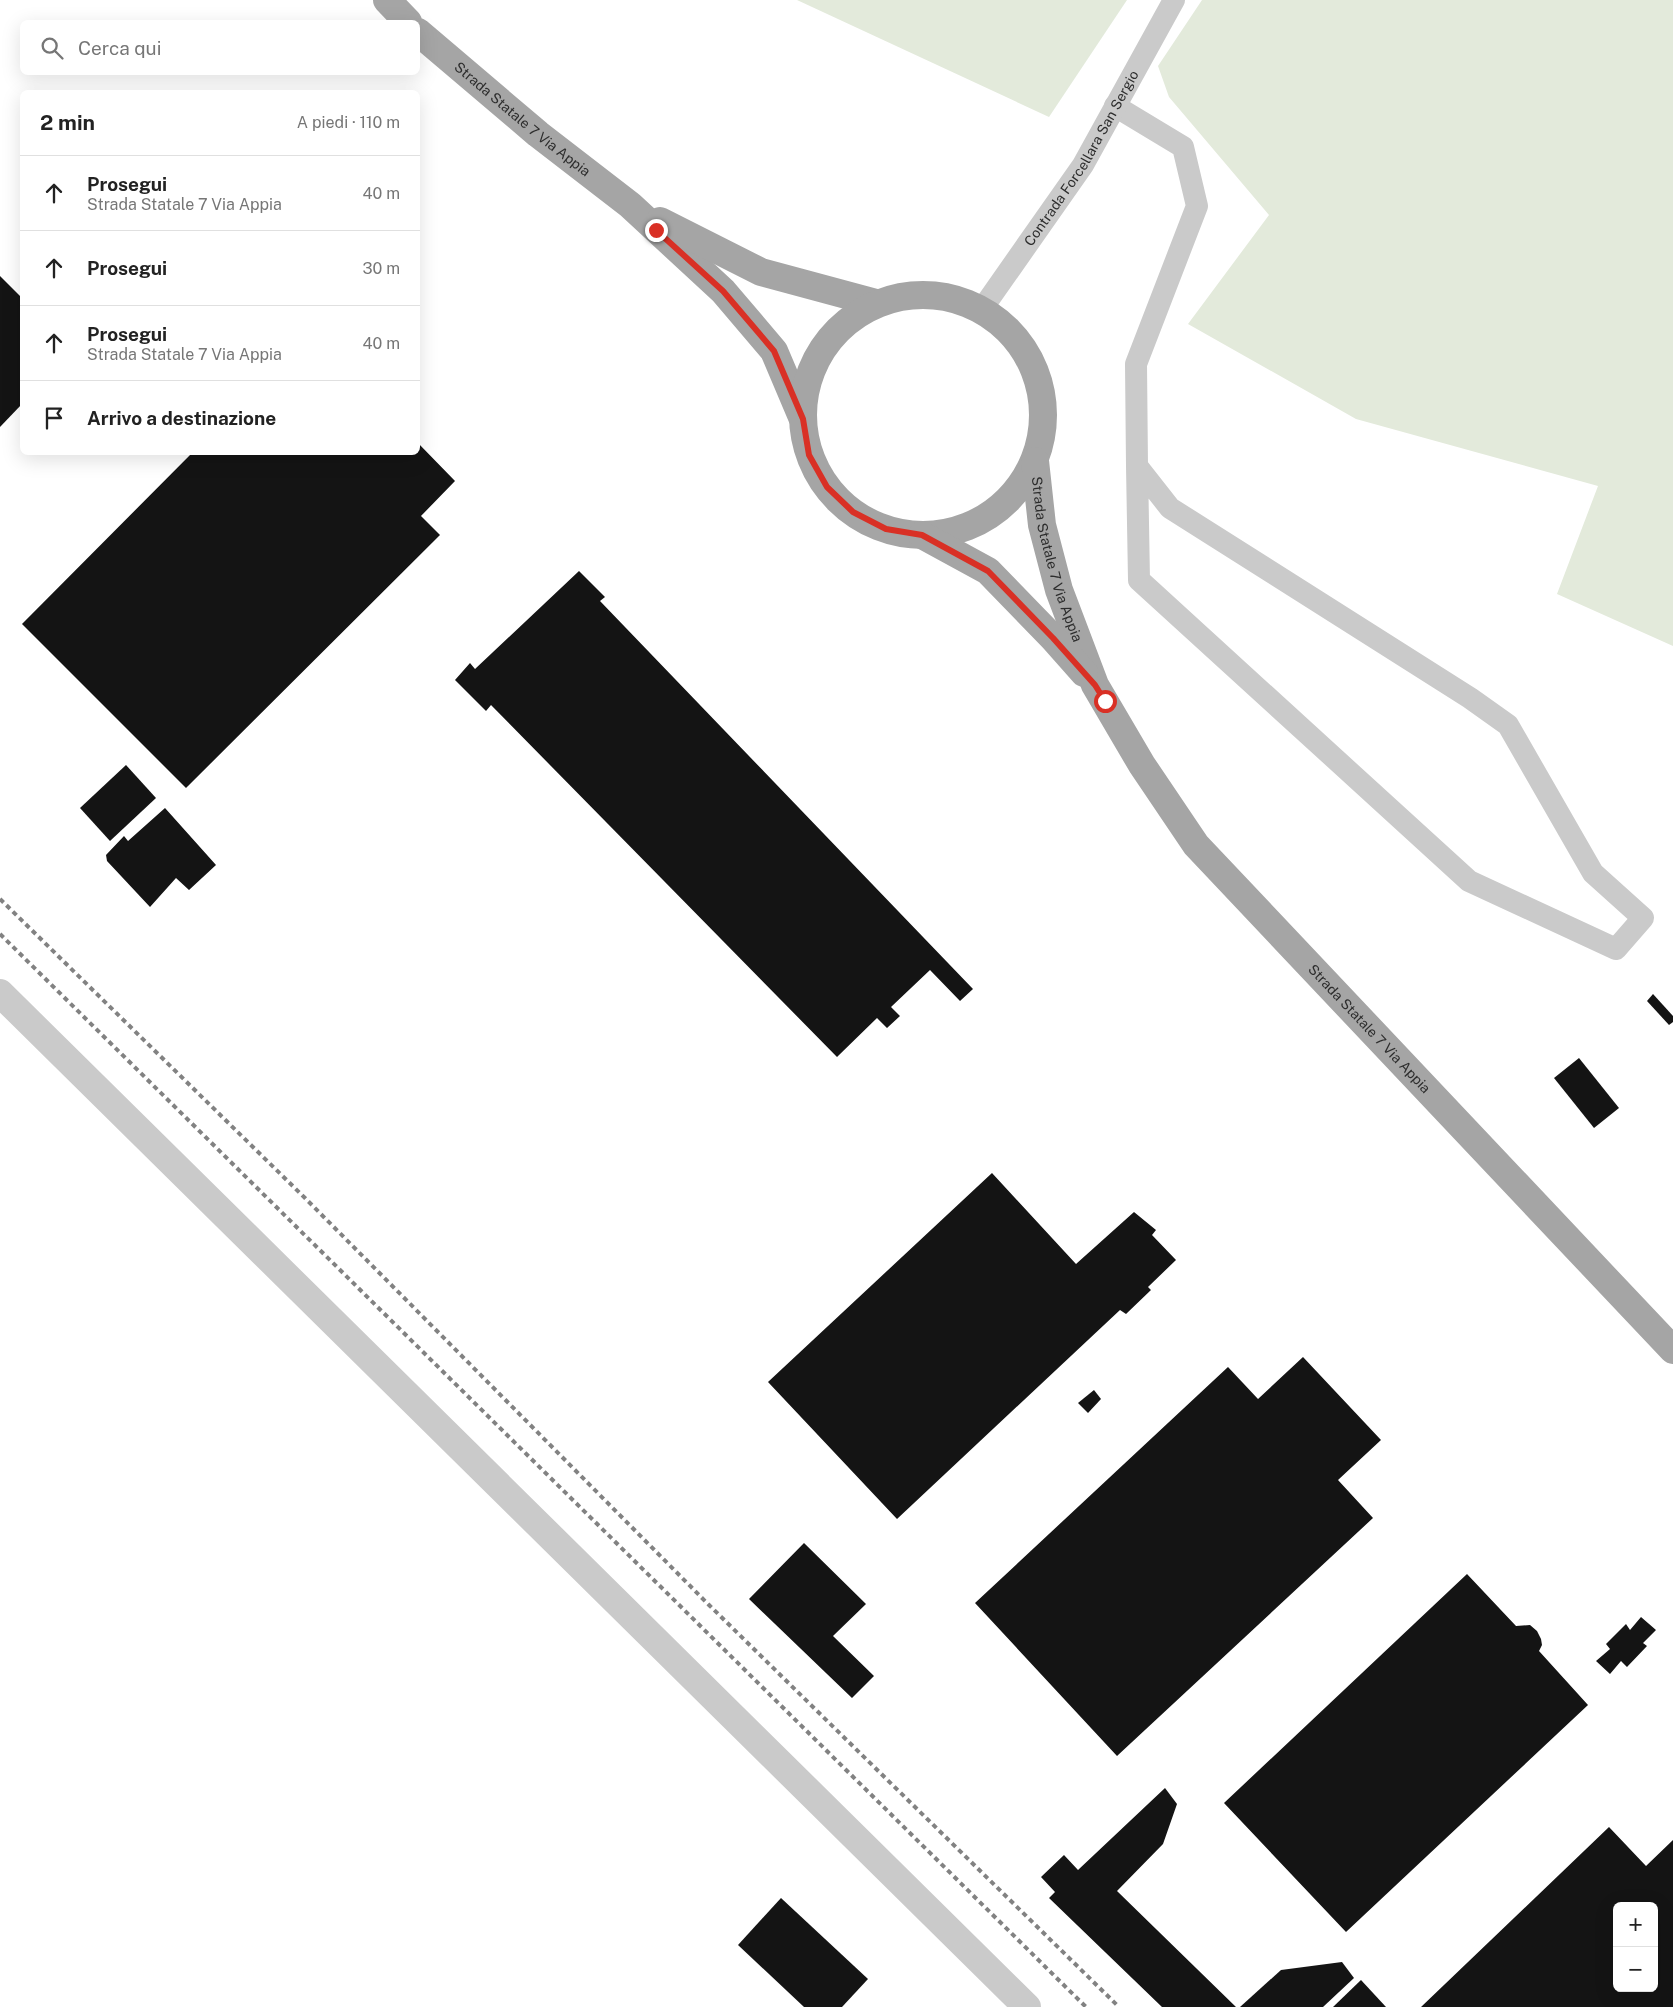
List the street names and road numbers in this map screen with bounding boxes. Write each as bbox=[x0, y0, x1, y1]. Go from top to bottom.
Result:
street label: Strada Statale 7 Via Appia bbox=[451, 59, 593, 179]
street label: Contrada Forcellara San Sergio bbox=[1021, 67, 1142, 249]
street label: Strada Statale 7 Via Appia bbox=[1029, 476, 1086, 644]
street label: Strada Statale 7 Via Appia bbox=[1305, 961, 1434, 1096]

